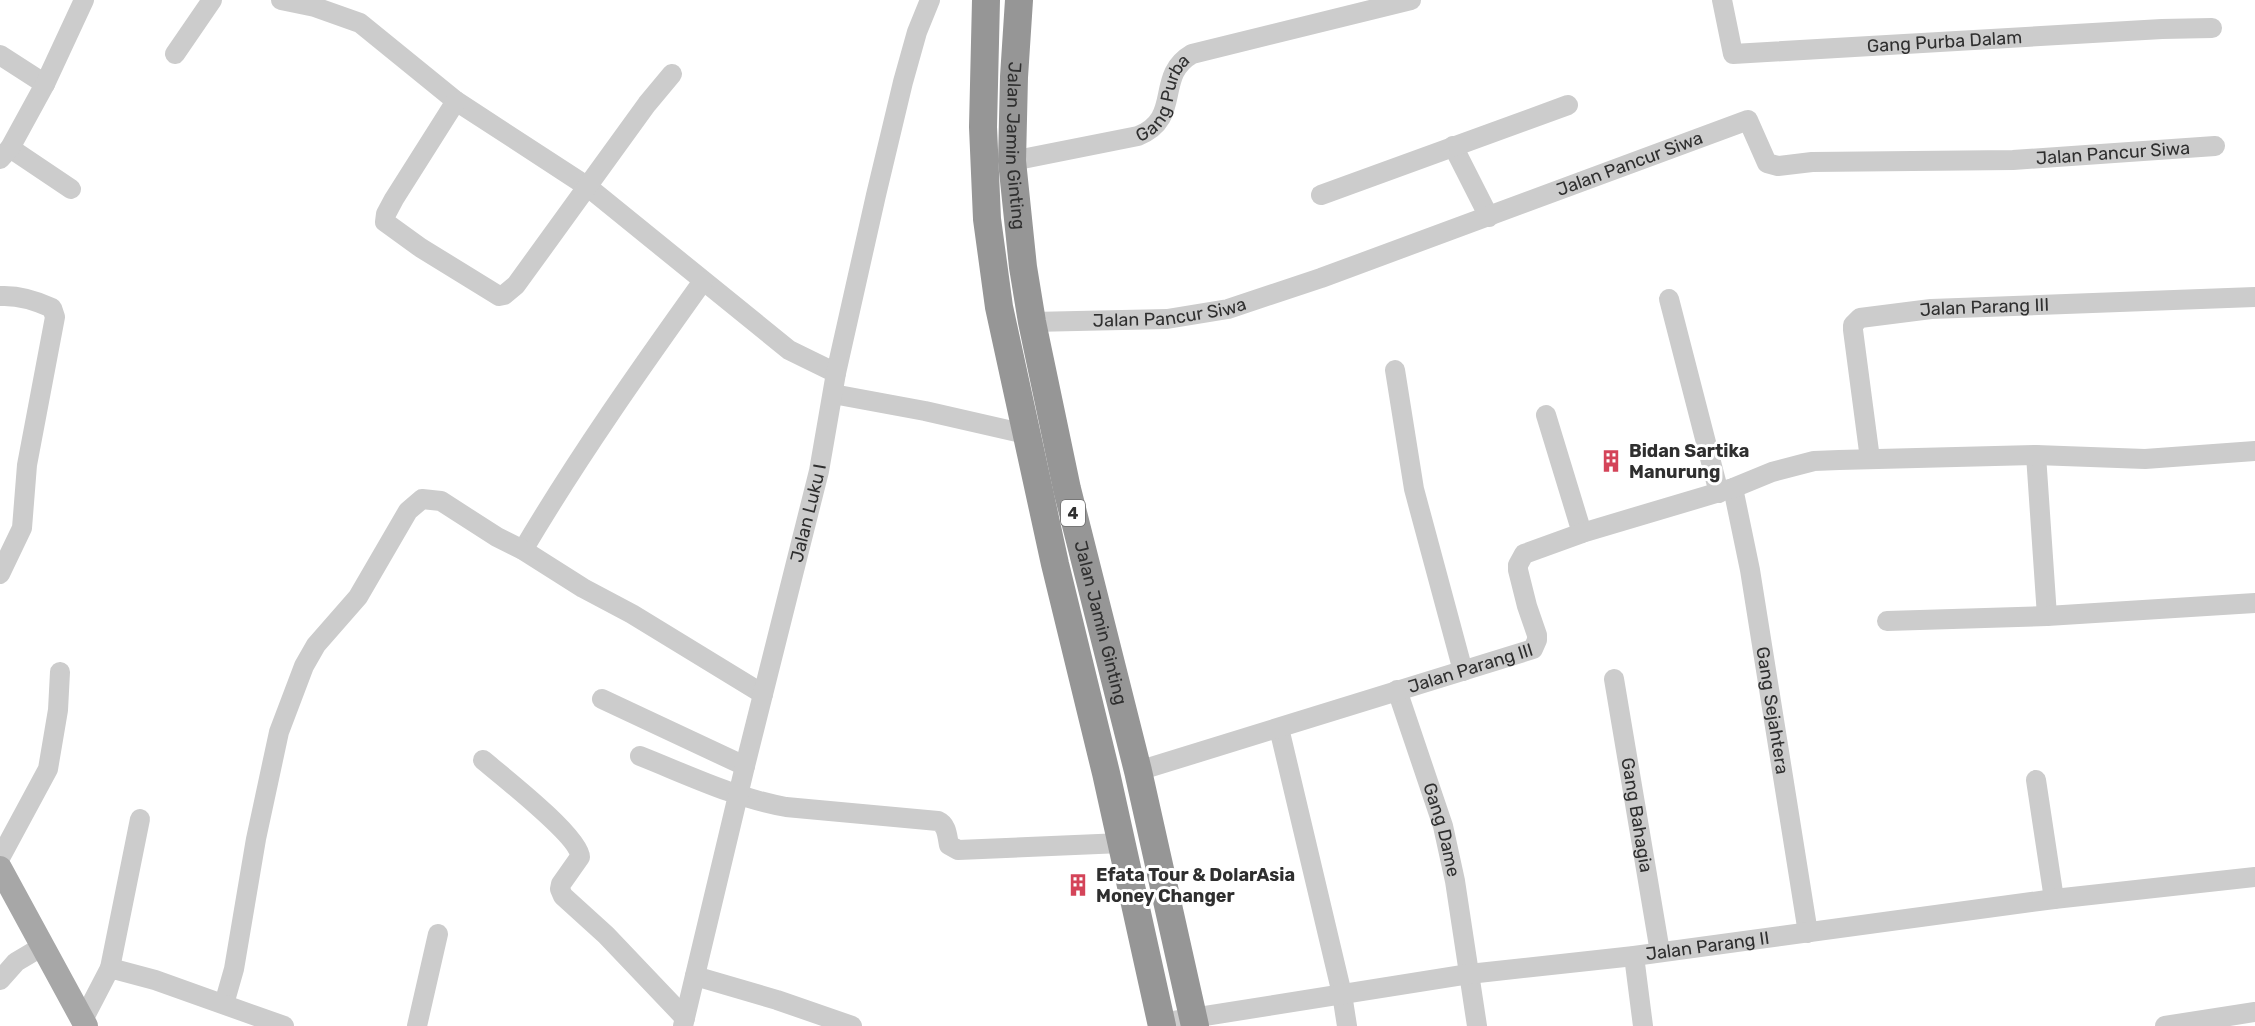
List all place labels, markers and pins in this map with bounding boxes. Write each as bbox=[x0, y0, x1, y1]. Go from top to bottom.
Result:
place label: Bidan Sartika Manurung bbox=[1629, 440, 1749, 483]
building icon: Bidan Sartika Manurung bbox=[1598, 448, 1624, 474]
place label: Efata Tour & DolarAsia Money Changer bbox=[1096, 864, 1295, 907]
building icon: Efata Tour & DolarAsia Money Changer bbox=[1065, 872, 1091, 898]

